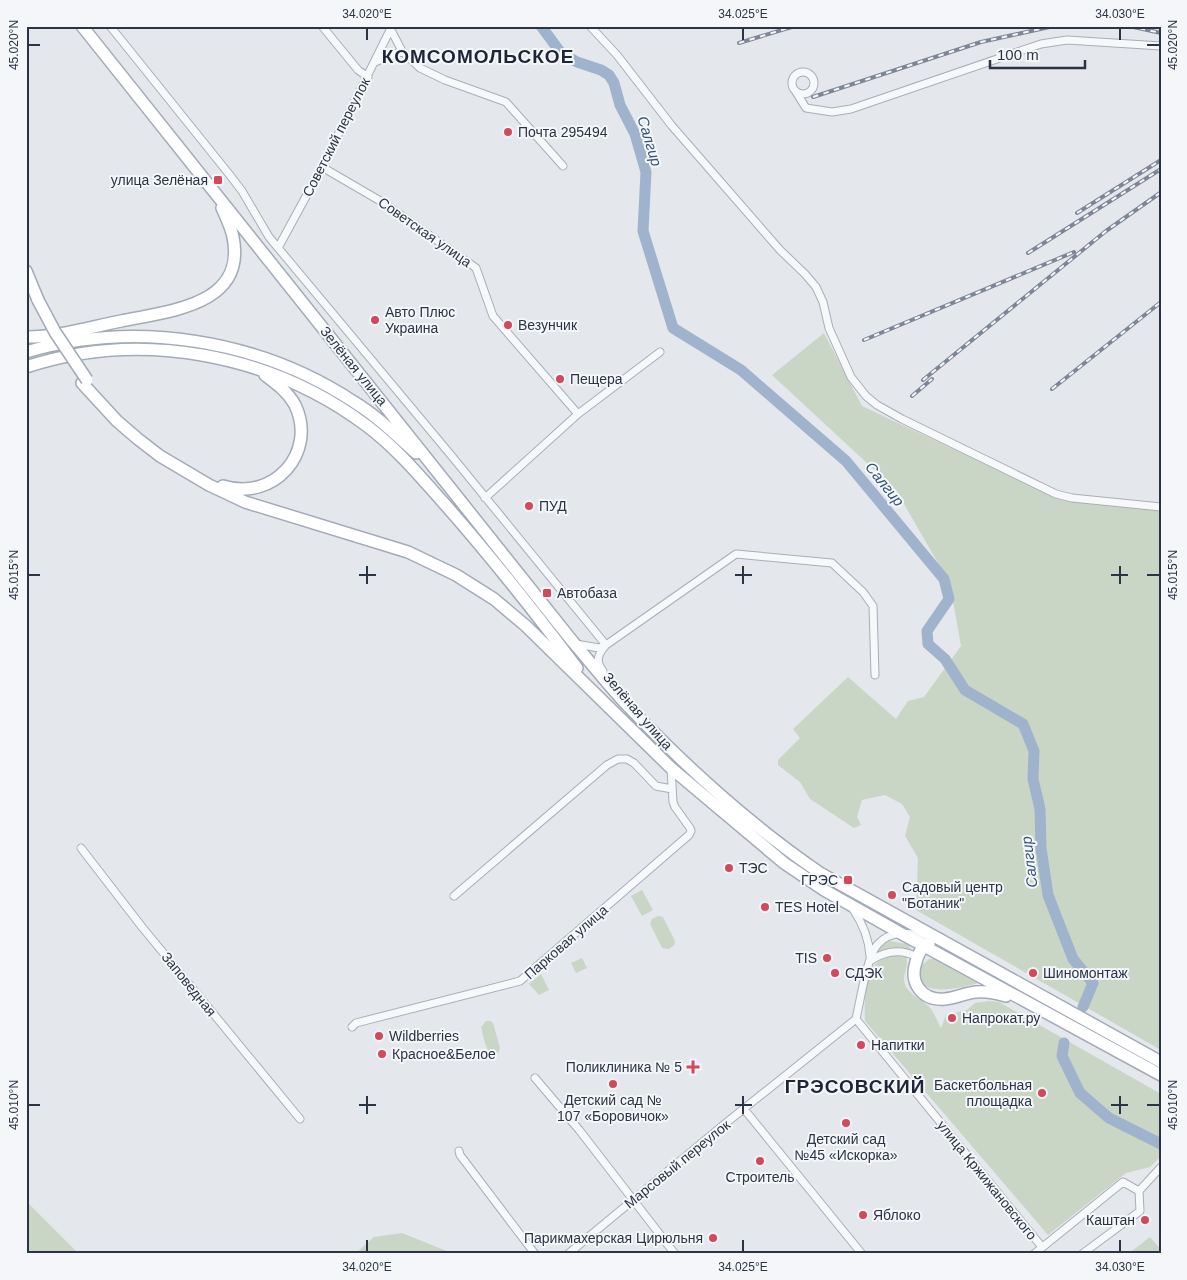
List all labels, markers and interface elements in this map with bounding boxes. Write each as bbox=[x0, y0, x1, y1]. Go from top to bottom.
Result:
text: 34.020°E bbox=[342, 7, 392, 21]
text: 34.025°E bbox=[718, 7, 768, 21]
text: 34.030°E bbox=[1095, 7, 1145, 21]
text: 45.020°N bbox=[7, 20, 21, 70]
text: 45.020°N bbox=[1166, 20, 1180, 70]
scale bar bbox=[990, 38, 1084, 70]
district label: КОМСОМОЛЬСКОЕ bbox=[382, 46, 574, 67]
text: 100 m bbox=[997, 46, 1039, 63]
street label: Советский переулок bbox=[299, 74, 373, 199]
water label: Салгир bbox=[634, 114, 666, 168]
place label: Почта 295494 bbox=[518, 124, 608, 140]
marker: Почта 295494 bbox=[502, 126, 514, 138]
place label: улица Зелёная bbox=[111, 172, 208, 188]
marker: улица Зелёная bbox=[212, 174, 224, 186]
street label: Советская улица bbox=[375, 194, 475, 270]
place label: Авто Плюс Украина bbox=[385, 304, 455, 336]
marker: Авто Плюс Украина bbox=[369, 314, 381, 326]
place label: Везунчик bbox=[518, 317, 578, 333]
marker: Везунчик bbox=[502, 319, 514, 331]
street label: Зелёная улица bbox=[317, 323, 391, 409]
place label: Пещера bbox=[570, 371, 623, 387]
marker: Пещера bbox=[554, 373, 566, 385]
water label: Салгир bbox=[862, 459, 908, 509]
place label: ПУД bbox=[539, 498, 567, 514]
marker: ПУД bbox=[523, 500, 535, 512]
text: 45.015°N bbox=[7, 550, 21, 600]
text: 45.015°N bbox=[1166, 550, 1180, 600]
place label: Автобаза bbox=[557, 585, 617, 601]
marker: Автобаза bbox=[541, 587, 553, 599]
street label: Зелёная улица bbox=[600, 669, 676, 753]
water label: Салгир bbox=[1017, 835, 1041, 889]
place label: ТЭС bbox=[739, 860, 768, 876]
marker: ТЭС bbox=[723, 862, 735, 874]
place label: ГРЭС bbox=[801, 872, 838, 888]
marker: ГРЭС bbox=[842, 874, 854, 886]
place label: Садовый центр "Ботаник" bbox=[902, 879, 1003, 911]
marker: Садовый центр "Ботаник" bbox=[886, 889, 898, 901]
place label: TES Hotel bbox=[775, 899, 839, 915]
street label: Парковая улица bbox=[521, 901, 611, 982]
marker: TES Hotel bbox=[759, 901, 771, 913]
street label: Заповедная bbox=[158, 949, 220, 1019]
place label: TIS bbox=[795, 950, 817, 966]
marker: TIS bbox=[821, 952, 833, 964]
place label: СДЭК bbox=[845, 965, 883, 981]
place label: Шиномонтаж bbox=[1043, 965, 1128, 981]
marker: СДЭК bbox=[829, 967, 841, 979]
marker: Шиномонтаж bbox=[1027, 967, 1039, 979]
place label: Напрокат.ру bbox=[962, 1010, 1040, 1026]
marker: Напрокат.ру bbox=[946, 1012, 958, 1024]
place label: Wildberries bbox=[389, 1028, 459, 1044]
marker: Wildberries bbox=[373, 1030, 385, 1042]
place label: Напитки bbox=[871, 1037, 925, 1053]
marker: Напитки bbox=[855, 1039, 867, 1051]
place label: Красное&Белое bbox=[392, 1046, 496, 1062]
marker: Красное&Белое bbox=[376, 1048, 388, 1060]
place label: Поликлиника № 5 bbox=[566, 1059, 682, 1075]
marker: Поликлиника № 5 bbox=[686, 1060, 700, 1074]
district label: ГРЭСОВСКИЙ bbox=[785, 1076, 925, 1097]
place label: Баскетбольная площадка bbox=[934, 1077, 1032, 1109]
marker: Детский сад № 107 «Боровичок» bbox=[607, 1078, 619, 1090]
text: 45.010°N bbox=[7, 1080, 21, 1130]
text: 45.010°N bbox=[1166, 1080, 1180, 1130]
marker: Баскетбольная площадка bbox=[1036, 1087, 1048, 1099]
place label: Детский сад № 107 «Боровичок» bbox=[557, 1092, 669, 1124]
street label: Марсовый переулок bbox=[621, 1116, 734, 1212]
marker: Детский сад №45 «Искорка» bbox=[840, 1117, 852, 1129]
street label: улица Кржижановского bbox=[934, 1117, 1040, 1243]
place label: Детский сад №45 «Искорка» bbox=[794, 1131, 898, 1163]
marker: Строитель bbox=[754, 1155, 766, 1167]
place label: Строитель bbox=[726, 1169, 794, 1185]
place label: Яблоко bbox=[873, 1207, 921, 1223]
marker: Яблоко bbox=[857, 1209, 869, 1221]
place label: Каштан bbox=[1086, 1212, 1135, 1228]
marker: Каштан bbox=[1139, 1214, 1151, 1226]
place label: Парикмахерская Цирюльня bbox=[524, 1230, 703, 1246]
marker: Парикмахерская Цирюльня bbox=[707, 1232, 719, 1244]
text: 34.020°E bbox=[342, 1260, 392, 1274]
text: 34.025°E bbox=[718, 1260, 768, 1274]
text: 34.030°E bbox=[1095, 1260, 1145, 1274]

